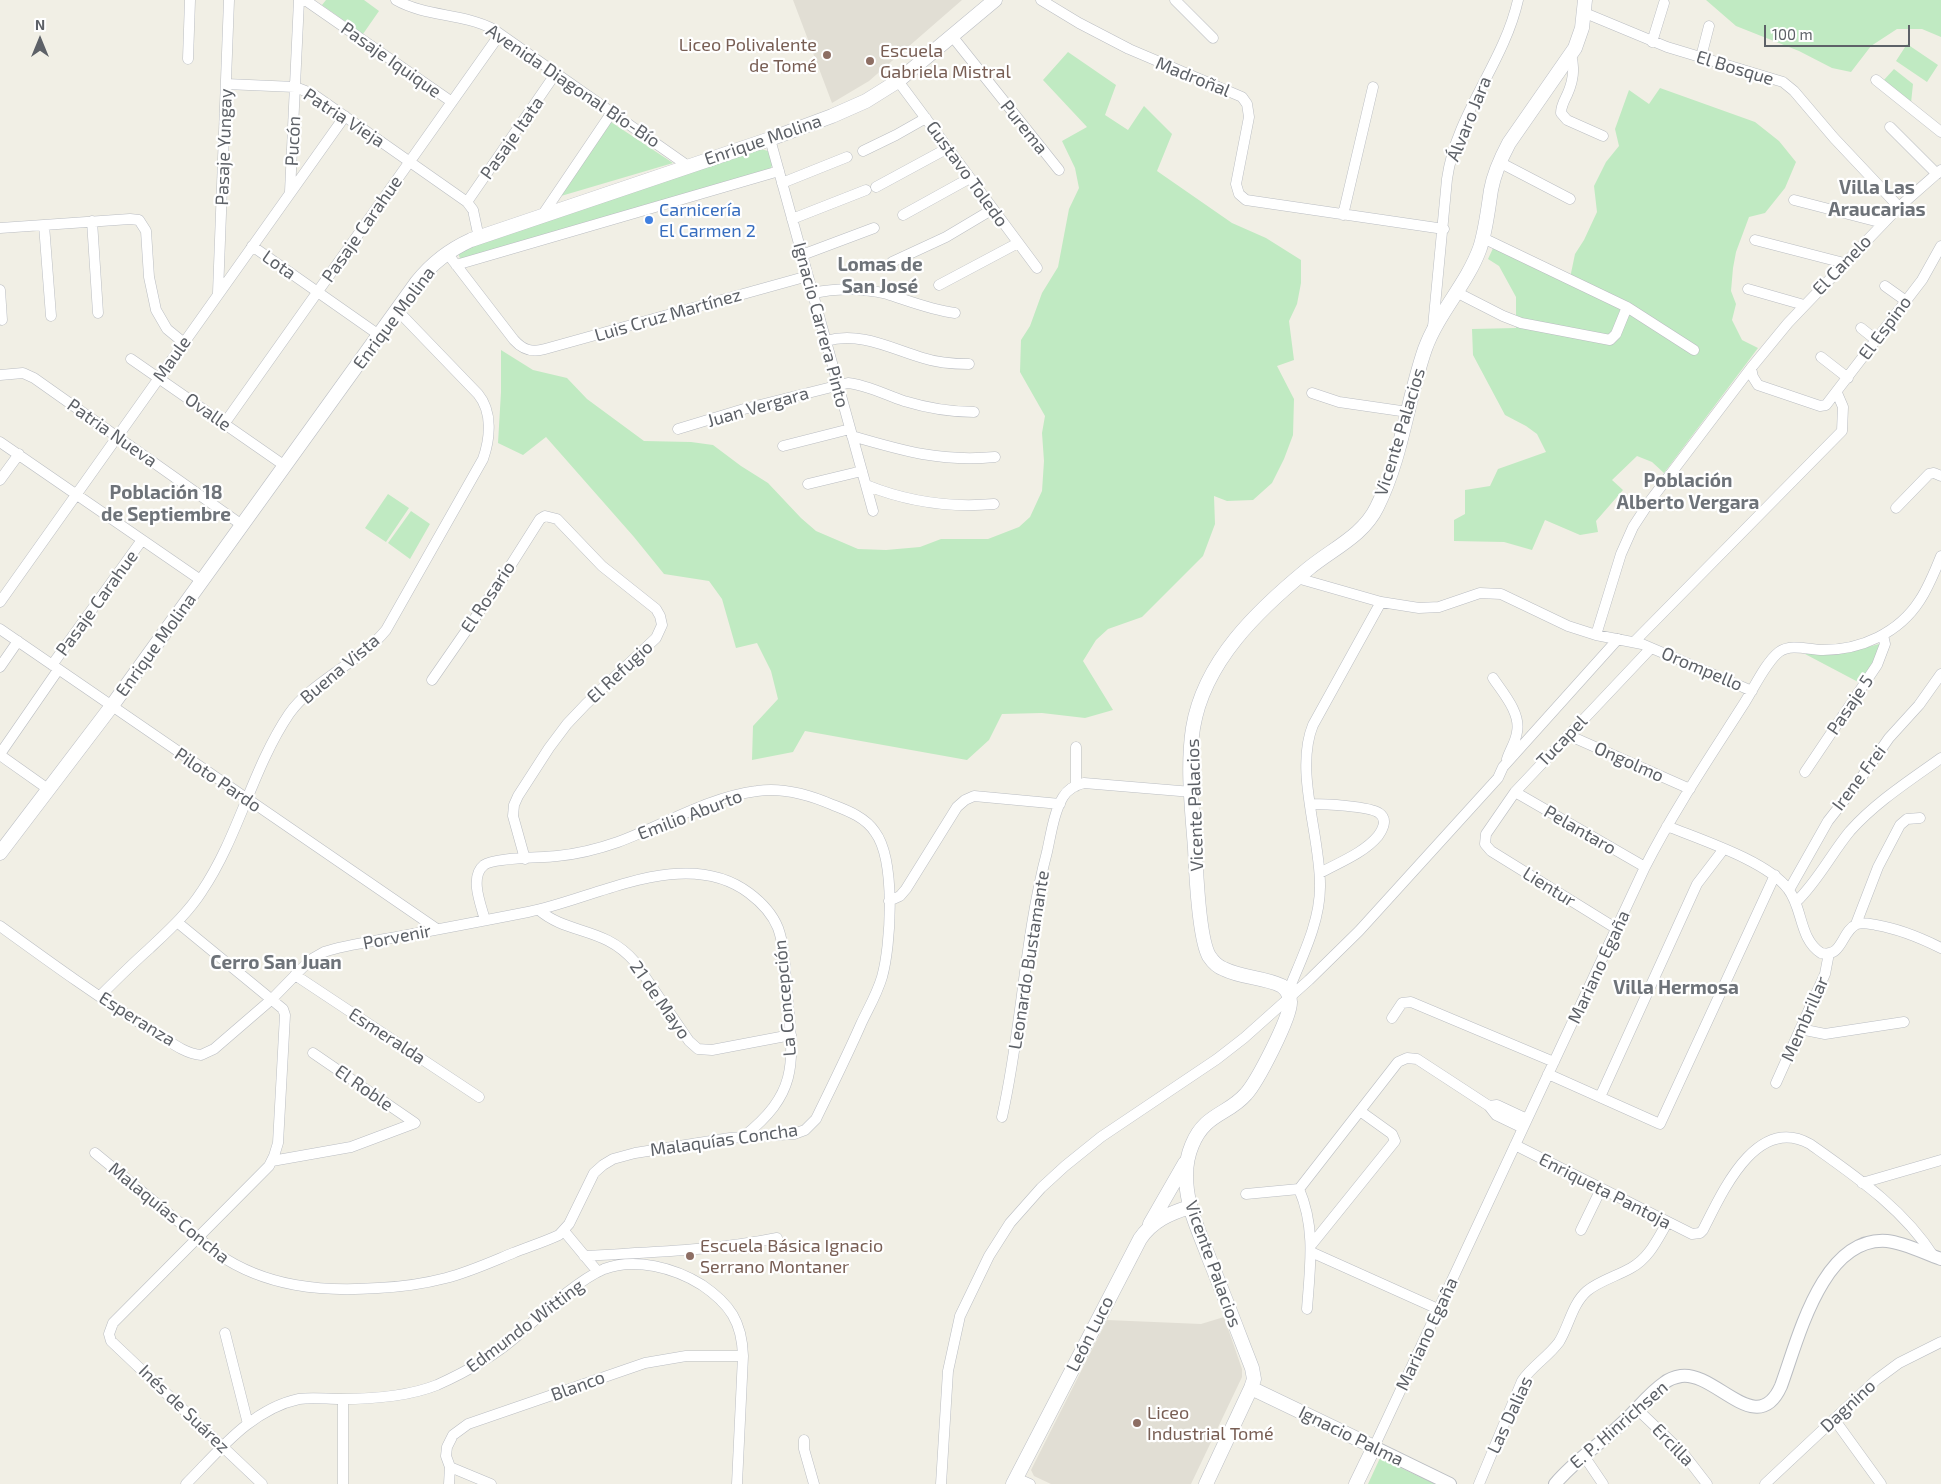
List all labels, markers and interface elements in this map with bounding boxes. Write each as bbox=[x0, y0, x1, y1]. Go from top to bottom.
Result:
north arrow bbox=[15, 15, 65, 65]
scale bar bbox=[1766, 15, 1912, 47]
text: N bbox=[35, 16, 45, 33]
street label: Pasaje Iquique bbox=[337, 17, 445, 103]
street label: Avenida Diagonal Bío-Bío bbox=[482, 20, 664, 152]
text: 100 m bbox=[1772, 25, 1813, 43]
place label: Liceo Polivalente de Tomé bbox=[679, 34, 817, 76]
place label: Escuela Gabriela Mistral bbox=[880, 40, 1011, 82]
street label: El Bosque bbox=[1694, 46, 1776, 90]
marker: Liceo Polivalente de Tomé bbox=[821, 49, 833, 61]
street label: Madroñal bbox=[1152, 52, 1234, 102]
marker: Escuela Gabriela Mistral bbox=[864, 55, 876, 67]
street label: Álvaro Jara bbox=[1442, 73, 1496, 165]
street label: Patria Vieja bbox=[299, 84, 389, 152]
street label: Pasaje Yungay bbox=[211, 88, 237, 206]
street label: Pasaje Itata bbox=[476, 93, 548, 183]
street label: Purema bbox=[996, 96, 1052, 158]
street label: Enrique Molina bbox=[702, 110, 824, 170]
street label: Pucón bbox=[281, 115, 305, 167]
street label: Gustavo Toledo bbox=[921, 117, 1013, 231]
street label: Pasaje Carahue bbox=[317, 172, 407, 286]
district label: Villa Las Araucarias bbox=[1828, 177, 1926, 221]
place label: Carnicería El Carmen 2 bbox=[659, 199, 756, 242]
marker: Carnicería El Carmen 2 bbox=[643, 214, 655, 226]
street label: El Canelo bbox=[1808, 230, 1876, 300]
street label: Ignacio Carrera Pinto bbox=[789, 240, 853, 410]
street label: Lota bbox=[258, 246, 300, 284]
district label: Lomas de San José bbox=[837, 254, 923, 298]
street label: Enrique Molina bbox=[348, 263, 440, 373]
street label: Luis Cruz Martínez bbox=[592, 284, 744, 346]
street label: El Espino bbox=[1854, 292, 1916, 364]
street label: Maule bbox=[149, 332, 195, 386]
street label: Vicente Palacios bbox=[1370, 365, 1430, 499]
street label: Juan Vergara bbox=[705, 382, 811, 432]
street label: Ovalle bbox=[181, 388, 235, 436]
street label: Patria Nueva bbox=[63, 394, 161, 472]
district label: Población Alberto Vergara bbox=[1617, 470, 1759, 514]
district label: Población 18 de Septiembre bbox=[101, 482, 231, 526]
street label: Pasaje Carahue bbox=[51, 546, 143, 660]
street label: El Rosario bbox=[456, 557, 520, 637]
street label: Enrique Molina bbox=[111, 589, 201, 701]
street label: Buena Vista bbox=[296, 630, 384, 708]
street label: El Refugio bbox=[583, 636, 657, 708]
street label: Orompello bbox=[1658, 642, 1746, 696]
street label: Pasaje 5 bbox=[1822, 671, 1878, 739]
street label: Tucapel bbox=[1532, 711, 1592, 771]
street label: Ongolmo bbox=[1591, 737, 1667, 787]
street label: Vicente Palacios bbox=[1182, 738, 1208, 872]
street label: Irene Frei bbox=[1828, 741, 1890, 815]
street label: Piloto Pardo bbox=[171, 743, 265, 817]
street label: Emilio Aburto bbox=[635, 785, 745, 845]
street label: Pelantaro bbox=[1540, 801, 1620, 859]
street label: Lientur bbox=[1519, 862, 1579, 912]
street label: Leonardo Bustamante bbox=[1004, 869, 1054, 1051]
street label: Mariano Egaña bbox=[1563, 907, 1635, 1027]
street label: Porvenir bbox=[361, 920, 433, 954]
street label: La Concepción bbox=[769, 939, 801, 1057]
district label: Cerro San Juan bbox=[210, 952, 342, 974]
street label: 21 de Mayo bbox=[625, 957, 695, 1043]
street label: Membrillar bbox=[1777, 973, 1833, 1065]
district label: Villa Hermosa bbox=[1613, 977, 1739, 999]
street label: Esperanza bbox=[95, 987, 179, 1051]
street label: Esmeralda bbox=[345, 1003, 429, 1069]
street label: El Roble bbox=[331, 1060, 397, 1116]
street label: Malaquías Concha bbox=[649, 1119, 799, 1161]
street label: Enriqueta Pantoja bbox=[1535, 1148, 1675, 1234]
street label: Malaquías Concha bbox=[104, 1158, 234, 1268]
street label: Vicente Palacios bbox=[1180, 1198, 1246, 1330]
place label: Escuela Básica Ignacio Serrano Montaner bbox=[700, 1235, 883, 1278]
marker: Escuela Básica Ignacio Serrano Montaner bbox=[684, 1250, 696, 1262]
street label: Mariano Egaña bbox=[1391, 1274, 1463, 1394]
street label: Edmundo Witting bbox=[462, 1275, 588, 1377]
street label: León Luco bbox=[1062, 1293, 1118, 1375]
street label: Inés de Suárez bbox=[134, 1360, 234, 1458]
street label: Blanco bbox=[548, 1366, 608, 1406]
street label: Las Dalias bbox=[1483, 1373, 1537, 1457]
street label: Dagnino bbox=[1816, 1375, 1880, 1437]
street label: E. P. Hinrichsen bbox=[1566, 1377, 1672, 1473]
street label: Ignacio Palma bbox=[1295, 1401, 1407, 1471]
place label: Liceo Industrial Tomé bbox=[1147, 1402, 1274, 1445]
marker: Liceo Industrial Tomé bbox=[1131, 1417, 1143, 1429]
street label: Ercilla bbox=[1648, 1419, 1698, 1471]

